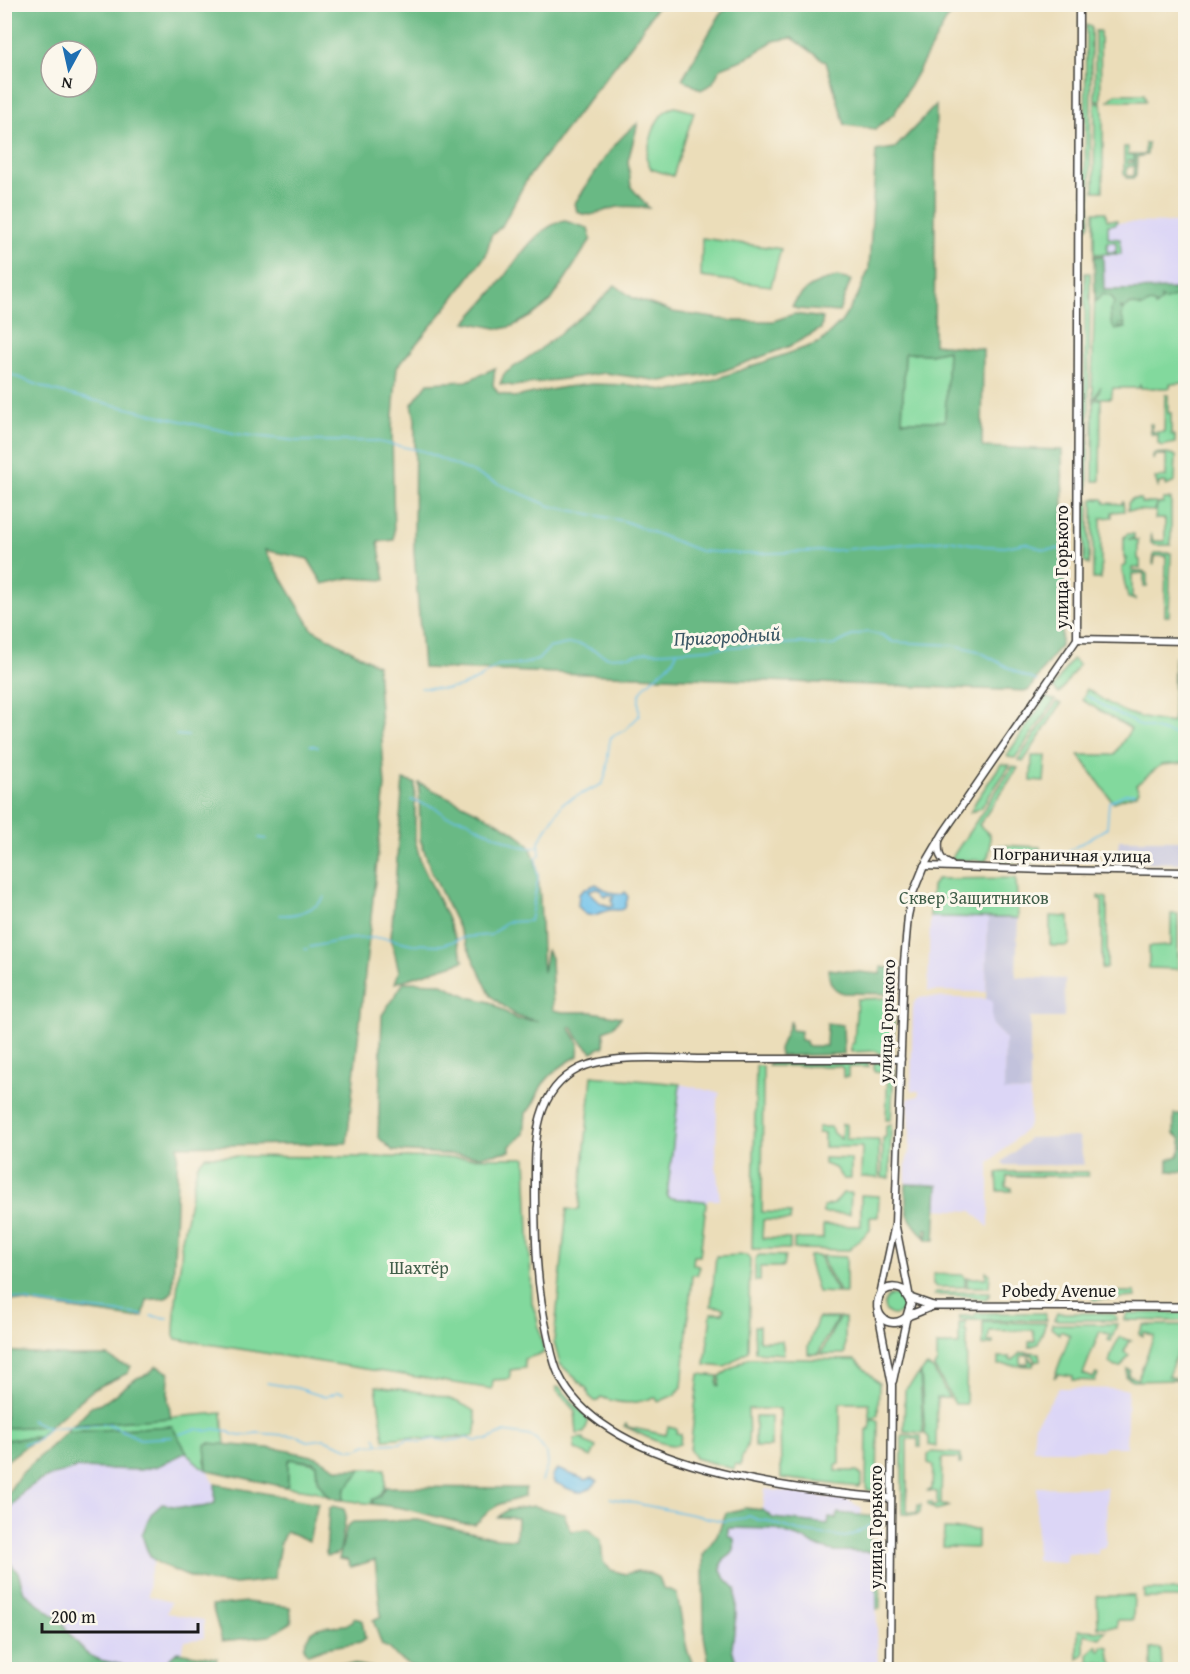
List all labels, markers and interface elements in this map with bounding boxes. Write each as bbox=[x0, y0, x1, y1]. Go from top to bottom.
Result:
north arrow bbox=[39, 39, 99, 99]
text: N bbox=[60, 71, 74, 96]
street label: улица Горького bbox=[1048, 505, 1075, 630]
water label: Пригородный bbox=[673, 618, 781, 653]
street label: Пограничная улица bbox=[993, 840, 1152, 869]
park label: Сквер Защитников bbox=[899, 884, 1049, 911]
street label: улица Горького bbox=[871, 959, 902, 1084]
park label: Шахтёр bbox=[389, 1254, 449, 1281]
street label: Pobedy Avenue bbox=[1002, 1277, 1116, 1304]
street label: улица Горького bbox=[862, 1465, 889, 1590]
scale bar bbox=[42, 1596, 198, 1634]
text: 200 m bbox=[51, 1603, 96, 1630]

